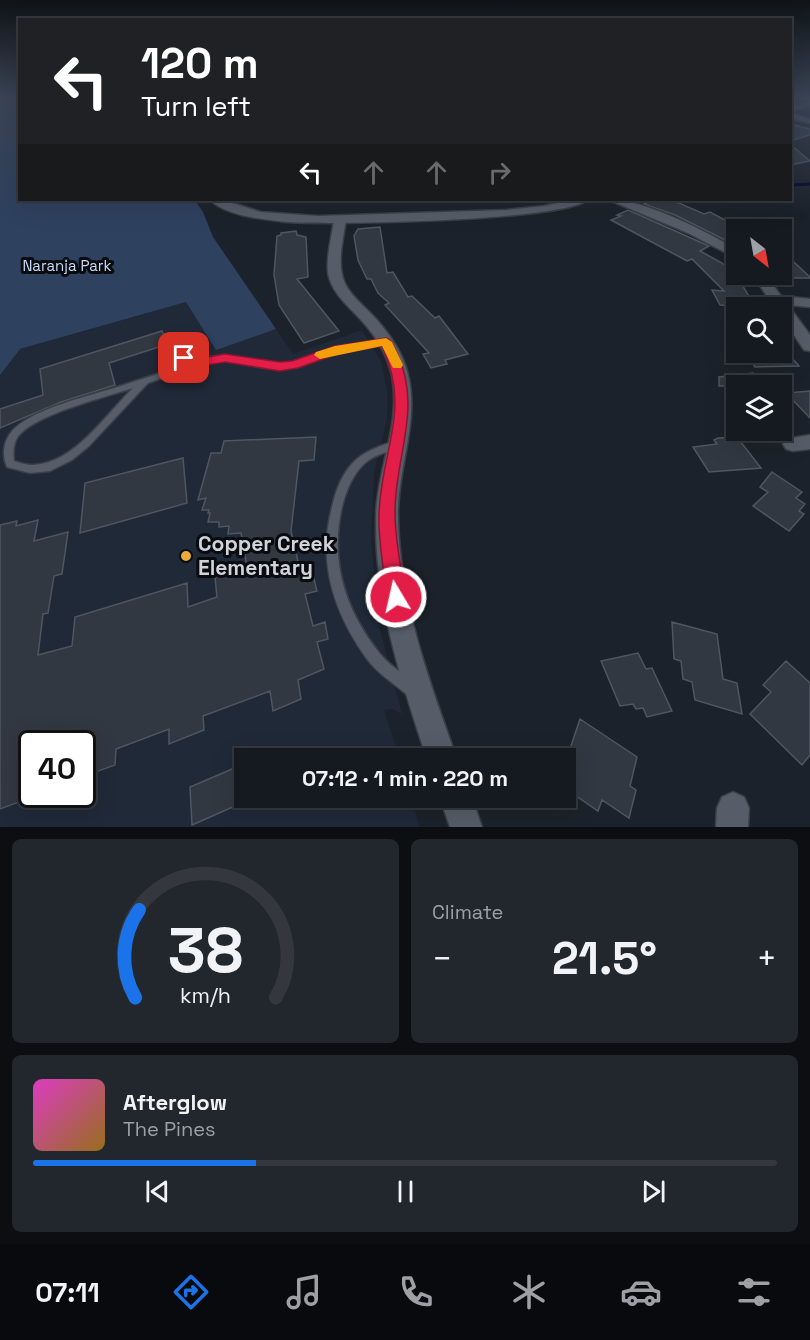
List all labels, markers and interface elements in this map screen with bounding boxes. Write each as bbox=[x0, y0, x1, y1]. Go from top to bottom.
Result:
text: 120 m bbox=[141, 37, 259, 90]
icon: left bbox=[42, 42, 120, 120]
text: Turn left bbox=[141, 89, 251, 124]
icon: left bbox=[294, 156, 327, 189]
icon: ahead bbox=[357, 156, 390, 189]
icon: ahead bbox=[420, 156, 453, 189]
icon: right bbox=[483, 156, 516, 189]
north arrow bbox=[726, 219, 792, 285]
map controls bbox=[726, 219, 792, 441]
park label: Naranja Park bbox=[22, 256, 112, 275]
button: search bbox=[726, 297, 792, 363]
pin bbox=[158, 332, 209, 383]
icon: arrive bbox=[167, 341, 200, 374]
button: layers bbox=[726, 375, 792, 441]
place label: Copper Creek Elementary bbox=[198, 530, 335, 581]
marker: Copper Creek Elementary bbox=[179, 549, 193, 563]
position arrow bbox=[364, 565, 428, 629]
speed limit sign: 40 bbox=[18, 730, 96, 808]
text: 07:12 · 1 min · 220 m bbox=[302, 764, 508, 792]
text: Climate bbox=[432, 899, 503, 925]
text: 38 bbox=[168, 911, 243, 990]
text: 21.5° bbox=[552, 930, 657, 987]
text: − bbox=[432, 938, 452, 980]
text: + bbox=[757, 938, 777, 980]
text: km/h bbox=[180, 982, 231, 1009]
text: Afterglow bbox=[123, 1088, 227, 1116]
text: The Pines bbox=[123, 1116, 216, 1142]
icon: previous bbox=[141, 1175, 174, 1208]
icon: pause bbox=[389, 1175, 422, 1208]
icon: next bbox=[637, 1175, 670, 1208]
icon: directions bbox=[170, 1271, 212, 1313]
icon: music bbox=[283, 1271, 325, 1313]
icon: phone bbox=[395, 1271, 437, 1313]
icon: climate bbox=[508, 1271, 550, 1313]
icon: car bbox=[620, 1271, 662, 1313]
icon: filters bbox=[733, 1271, 775, 1313]
text: 07:11 bbox=[35, 1275, 100, 1310]

